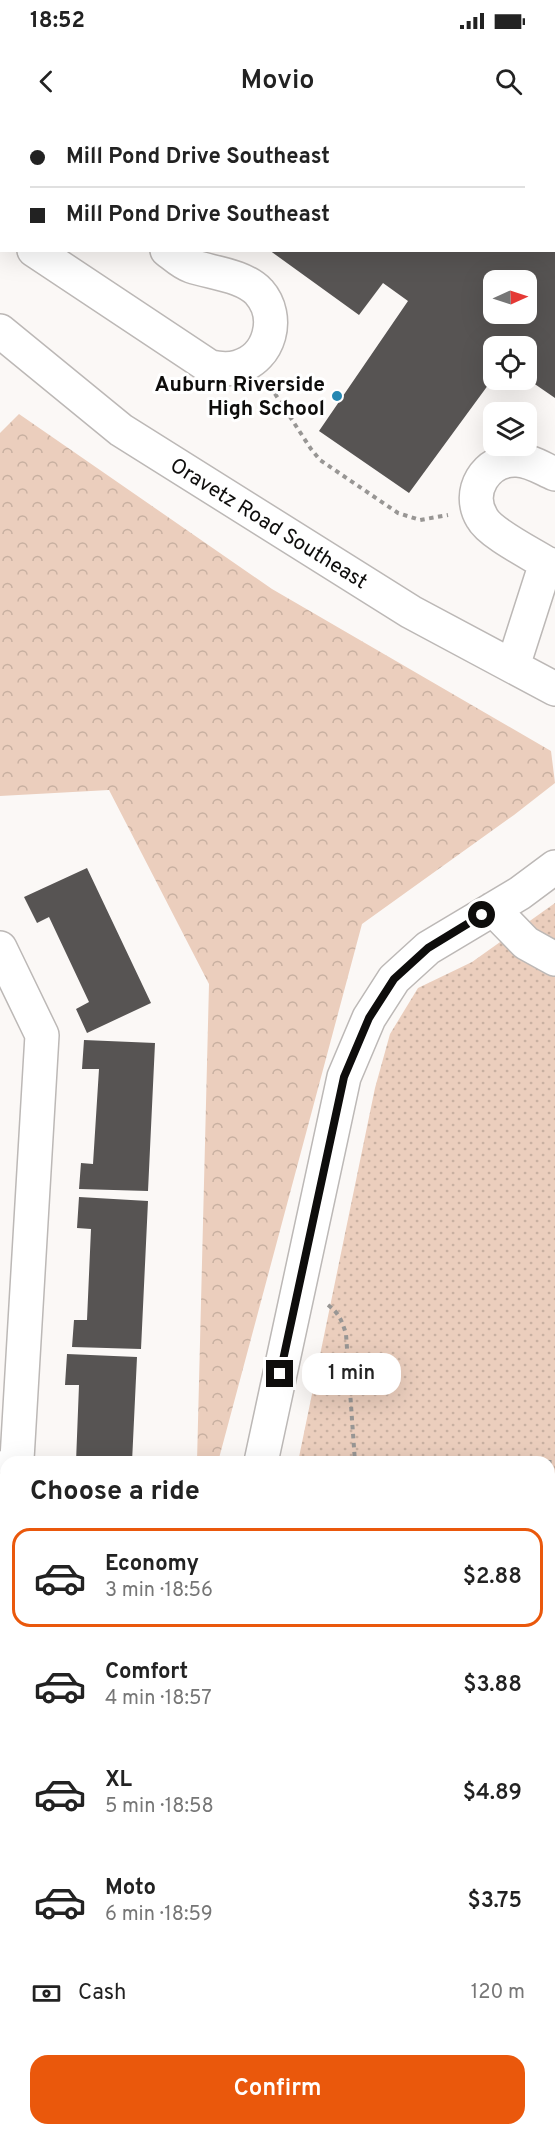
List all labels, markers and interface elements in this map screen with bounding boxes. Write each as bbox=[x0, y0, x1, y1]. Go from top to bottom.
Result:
text: 18:52 bbox=[30, 8, 85, 35]
text: Movio bbox=[241, 64, 315, 98]
icon: back bbox=[30, 65, 63, 98]
icon: search bbox=[492, 65, 525, 98]
text: Mill Pond Drive Southeast bbox=[66, 144, 330, 171]
text: Mill Pond Drive Southeast bbox=[66, 202, 330, 229]
north arrow bbox=[483, 270, 537, 324]
map controls bbox=[483, 270, 537, 456]
button: locate bbox=[483, 336, 537, 390]
place label: Auburn Riverside High School bbox=[154, 372, 325, 423]
marker: Auburn Riverside High School bbox=[330, 389, 344, 403]
button: layers bbox=[483, 402, 537, 456]
street label: Oravetz Road Southeast bbox=[164, 452, 372, 596]
route start bbox=[468, 901, 495, 928]
callout: 1 min bbox=[301, 1353, 400, 1395]
route end bbox=[266, 1360, 293, 1387]
text: 1 min bbox=[328, 1361, 375, 1387]
text: Choose a ride bbox=[30, 1475, 200, 1509]
icon: car bbox=[33, 1551, 87, 1605]
text: Economy bbox=[105, 1551, 199, 1578]
text: $2.88 bbox=[463, 1564, 522, 1591]
text: 3 min · 18:56 bbox=[105, 1578, 213, 1604]
icon: car bbox=[33, 1659, 87, 1713]
text: Comfort bbox=[105, 1659, 188, 1686]
text: $3.88 bbox=[463, 1672, 522, 1699]
text: 4 min · 18:57 bbox=[105, 1686, 212, 1712]
icon: car bbox=[33, 1767, 87, 1821]
text: XL bbox=[105, 1767, 132, 1794]
text: $4.89 bbox=[463, 1780, 522, 1807]
text: 5 min · 18:58 bbox=[105, 1794, 214, 1820]
icon: car bbox=[33, 1875, 87, 1929]
text: Moto bbox=[105, 1875, 156, 1902]
text: $3.75 bbox=[468, 1888, 522, 1915]
text: 6 min · 18:59 bbox=[105, 1902, 213, 1928]
icon: cash bbox=[30, 1977, 63, 2010]
text: Cash bbox=[78, 1980, 127, 2007]
text: 120 m bbox=[471, 1980, 525, 2006]
button: Confirm bbox=[30, 2055, 525, 2124]

